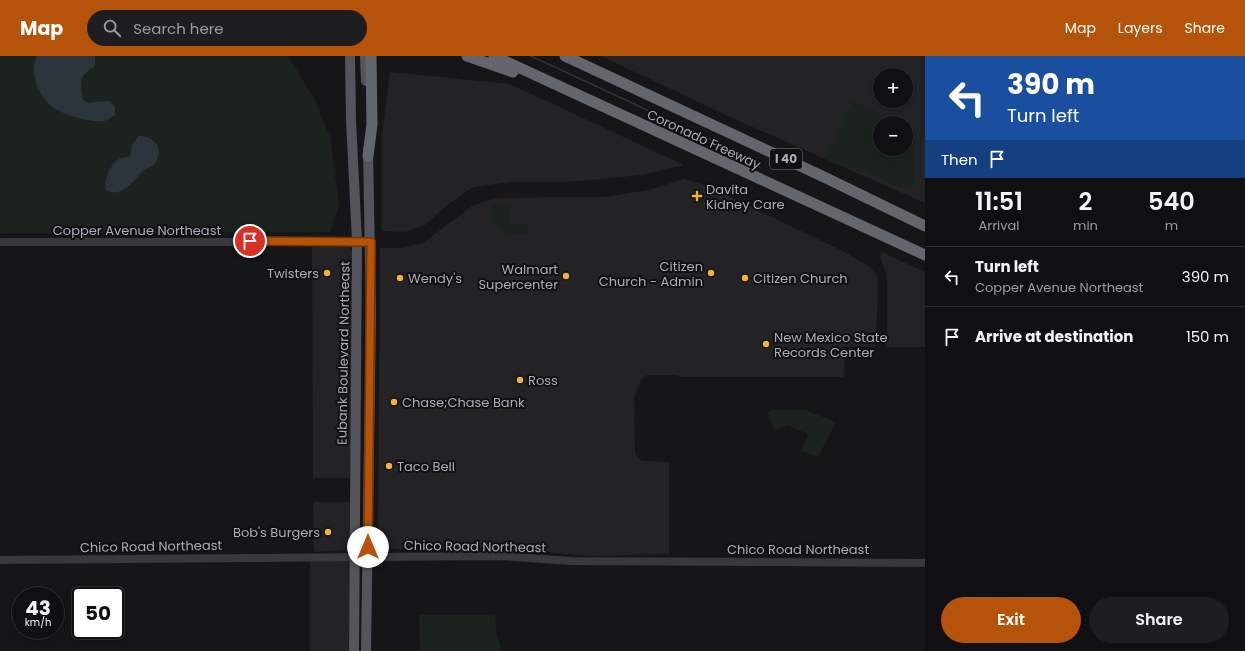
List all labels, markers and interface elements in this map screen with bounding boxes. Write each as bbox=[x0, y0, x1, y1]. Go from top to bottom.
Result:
search box bbox=[87, 10, 367, 46]
text: Map bbox=[20, 15, 63, 42]
icon: search bbox=[101, 17, 123, 39]
text: Search here bbox=[133, 18, 224, 39]
text: Map bbox=[1065, 18, 1096, 38]
text: Layers bbox=[1118, 18, 1162, 38]
text: Share bbox=[1184, 18, 1225, 38]
text: 390 m bbox=[1007, 65, 1095, 104]
map controls bbox=[873, 68, 913, 156]
button: + bbox=[873, 68, 913, 108]
icon: left bbox=[941, 72, 993, 124]
text: Turn left bbox=[1007, 103, 1079, 128]
street label: Coronado Freeway bbox=[644, 105, 764, 174]
button: − bbox=[873, 116, 913, 156]
icon: arrive bbox=[986, 148, 1008, 170]
road number: I 40 bbox=[770, 149, 802, 169]
text: Then bbox=[941, 149, 978, 170]
place label: Davita Kidney Care bbox=[706, 180, 785, 214]
text: 11:51 bbox=[975, 185, 1023, 218]
text: 2 bbox=[1079, 185, 1092, 218]
text: 540 bbox=[1148, 185, 1195, 218]
marker: Davita Kidney Care bbox=[691, 190, 703, 202]
text: Arrival bbox=[979, 216, 1019, 235]
text: min bbox=[1073, 216, 1098, 235]
text: m bbox=[1165, 216, 1178, 235]
street label: Copper Avenue Northeast bbox=[53, 221, 221, 240]
pin bbox=[233, 224, 267, 258]
icon: arrive bbox=[239, 230, 261, 252]
text: Turn left bbox=[975, 256, 1039, 277]
place label: Citizen Church - Admin bbox=[599, 257, 703, 291]
place label: Walmart Supercenter bbox=[478, 260, 558, 294]
street label: Eubank Boulevard Northeast bbox=[332, 261, 355, 445]
place label: Twisters bbox=[267, 264, 319, 283]
icon: left bbox=[941, 266, 963, 288]
text: 390 m bbox=[1182, 266, 1229, 287]
marker: Twisters bbox=[322, 268, 332, 278]
marker: Citizen Church - Admin bbox=[706, 268, 716, 278]
place label: Wendy's bbox=[408, 269, 462, 288]
place label: Citizen Church bbox=[753, 269, 848, 288]
marker: Walmart Supercenter bbox=[561, 271, 571, 281]
marker: Wendy's bbox=[395, 273, 405, 283]
marker: Citizen Church bbox=[740, 273, 750, 283]
text: Copper Avenue Northeast bbox=[975, 278, 1143, 297]
icon: arrive bbox=[941, 326, 963, 348]
text: Arrive at destination bbox=[975, 326, 1133, 347]
text: 150 m bbox=[1186, 326, 1229, 347]
place label: New Mexico State Records Center bbox=[774, 328, 888, 362]
marker: New Mexico State Records Center bbox=[761, 339, 771, 349]
place label: Ross bbox=[528, 371, 558, 390]
marker: Ross bbox=[515, 375, 525, 385]
place label: Chase;Chase Bank bbox=[402, 393, 525, 412]
marker: Chase;Chase Bank bbox=[389, 397, 399, 407]
place label: Taco Bell bbox=[397, 457, 455, 476]
marker: Taco Bell bbox=[384, 461, 394, 471]
place label: Bob's Burgers bbox=[233, 523, 320, 542]
position arrow bbox=[347, 526, 389, 568]
marker: Bob's Burgers bbox=[323, 527, 333, 537]
street label: Chico Road Northeast bbox=[80, 536, 223, 557]
street label: Chico Road Northeast bbox=[404, 536, 547, 557]
street label: Chico Road Northeast bbox=[727, 540, 869, 559]
speed limit sign: 50 bbox=[72, 587, 124, 639]
text: 43 bbox=[25, 594, 51, 622]
button: Exit bbox=[941, 597, 1081, 643]
button: Share bbox=[1089, 597, 1229, 643]
text: km/h bbox=[25, 615, 51, 630]

